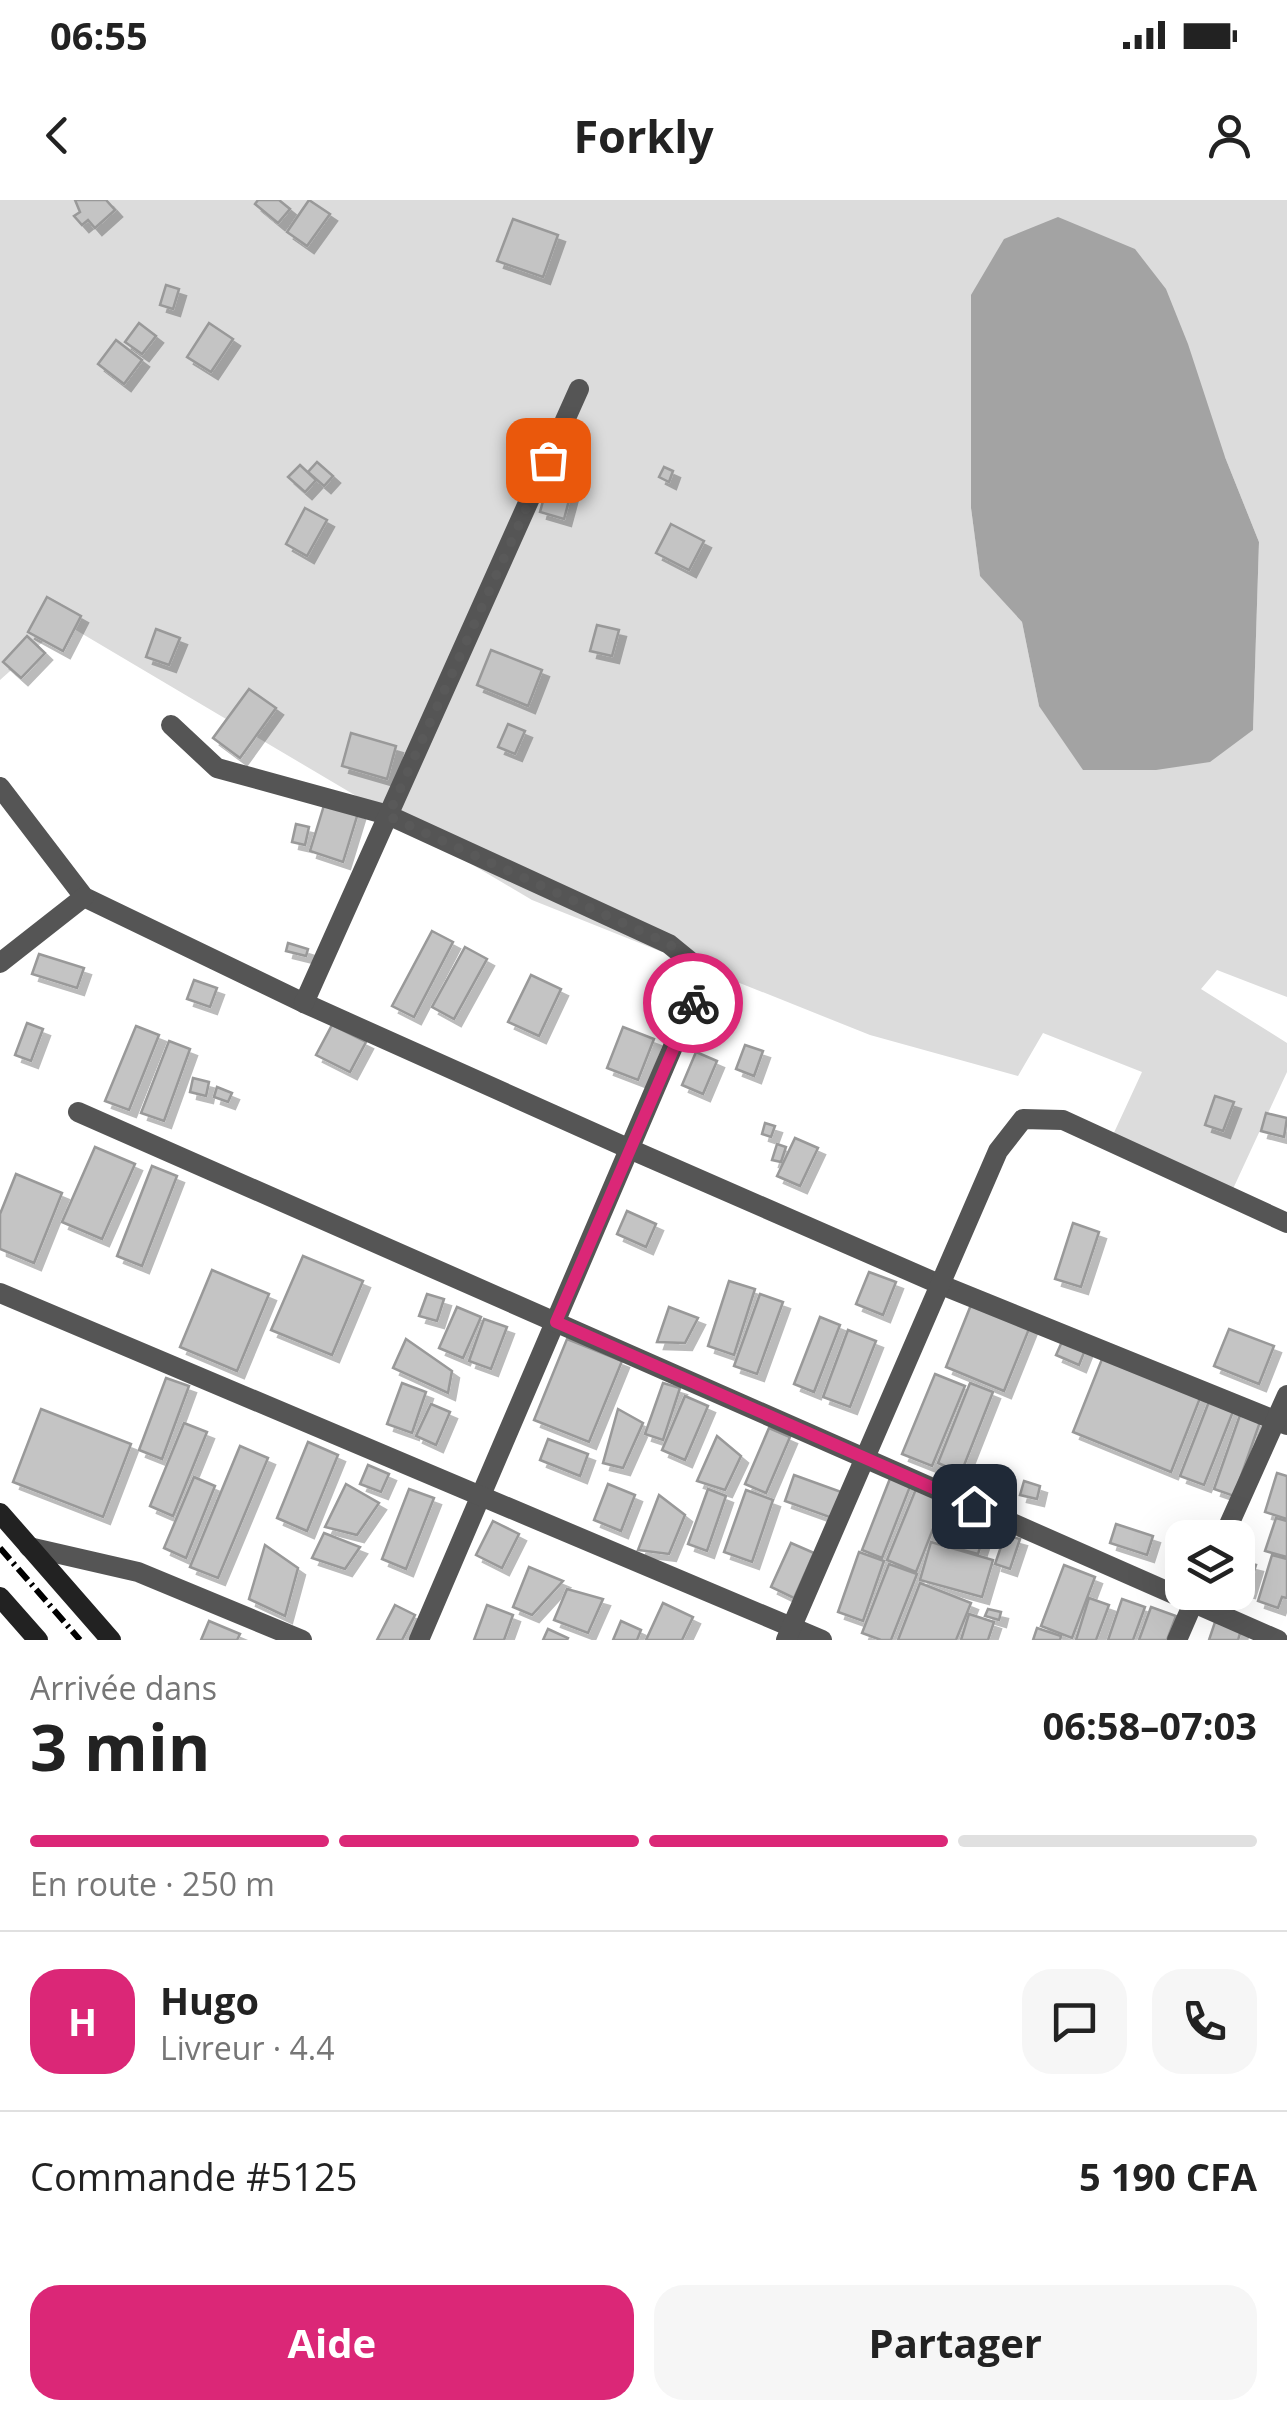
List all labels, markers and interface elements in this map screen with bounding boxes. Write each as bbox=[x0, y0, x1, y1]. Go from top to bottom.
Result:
text: 06:55 bbox=[50, 9, 148, 61]
text: Forkly bbox=[573, 105, 714, 166]
icon: back bbox=[30, 108, 85, 163]
icon: person bbox=[1202, 108, 1257, 163]
pin bbox=[506, 418, 591, 503]
icon: bag bbox=[521, 433, 576, 488]
courier bbox=[643, 953, 743, 1053]
icon: bike bbox=[666, 976, 721, 1031]
pin bbox=[932, 1464, 1017, 1549]
icon: home bbox=[947, 1479, 1002, 1534]
map controls bbox=[1165, 1520, 1255, 1610]
button: layers bbox=[1165, 1520, 1255, 1610]
text: Arrivée dans bbox=[30, 1666, 217, 1709]
text: 06:58–07:03 bbox=[1043, 1699, 1257, 1751]
text: 3 min bbox=[30, 1702, 210, 1790]
text: En route · 250 m bbox=[30, 1862, 275, 1905]
button: chat bbox=[1022, 1969, 1127, 2074]
button: phone bbox=[1152, 1969, 1257, 2074]
text: Hugo bbox=[160, 1974, 259, 2026]
text: H bbox=[68, 1995, 97, 2047]
text: Livreur · 4.4 bbox=[160, 2026, 335, 2069]
text: Commande #5125 bbox=[30, 2150, 358, 2202]
text: 5 190 CFA bbox=[1079, 2150, 1257, 2202]
button: Aide bbox=[30, 2285, 634, 2400]
button: Partager bbox=[654, 2285, 1257, 2400]

